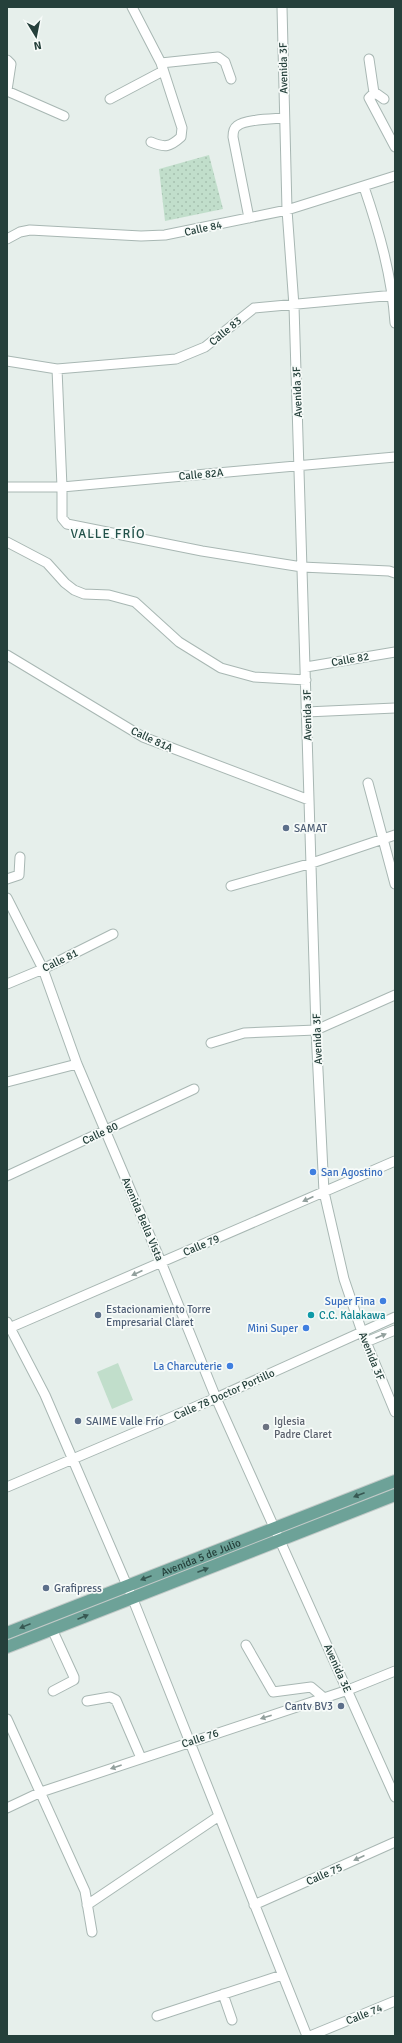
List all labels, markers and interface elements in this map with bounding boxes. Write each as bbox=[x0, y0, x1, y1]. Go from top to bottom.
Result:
north arrow bbox=[16, 16, 56, 56]
text: N bbox=[33, 38, 43, 52]
street label: Avenida 3F bbox=[277, 42, 290, 94]
street label: Calle 84 bbox=[183, 218, 223, 239]
street label: Calle 83 bbox=[207, 314, 244, 349]
street label: Avenida 3F bbox=[290, 366, 305, 418]
street label: Calle 82A bbox=[178, 466, 224, 483]
district label: VALLE FRÍO bbox=[70, 526, 146, 542]
street label: Calle 82 bbox=[330, 650, 370, 669]
street label: Avenida 3F bbox=[301, 689, 314, 741]
street label: Calle 81A bbox=[129, 724, 175, 755]
place label: SAMAT bbox=[294, 822, 328, 835]
marker: SAMAT bbox=[281, 823, 291, 833]
street label: Calle 81 bbox=[40, 946, 80, 975]
street label: Avenida 3F bbox=[310, 1013, 325, 1065]
street label: Calle 80 bbox=[80, 1119, 120, 1147]
place label: San Agostino bbox=[321, 1166, 383, 1179]
marker: San Agostino bbox=[308, 1167, 318, 1177]
street label: Avenida Bella Vista bbox=[119, 1175, 166, 1263]
one-way arrow bbox=[302, 1196, 313, 1202]
street label: Calle 79 bbox=[181, 1232, 221, 1259]
one-way arrow bbox=[131, 1269, 143, 1276]
place label: Super Fina bbox=[325, 1295, 375, 1308]
marker: Super Fina bbox=[378, 1296, 388, 1306]
place label: Estacionamiento Torre Empresarial Claret bbox=[106, 1303, 211, 1329]
place label: C.C. Kalakawa bbox=[319, 1309, 386, 1322]
marker: Estacionamiento Torre Empresarial Claret bbox=[93, 1310, 103, 1320]
marker: C.C. Kalakawa bbox=[306, 1310, 316, 1320]
place label: Mini Super bbox=[247, 1322, 298, 1335]
marker: Mini Super bbox=[301, 1323, 311, 1333]
street label: Avenida 3F bbox=[356, 1330, 387, 1383]
one-way arrow bbox=[375, 1333, 386, 1339]
place label: La Charcuterie bbox=[153, 1360, 222, 1373]
marker: La Charcuterie bbox=[225, 1361, 235, 1371]
street label: Calle 78 Doctor Portillo bbox=[172, 1366, 277, 1423]
place label: SAIME Valle Frío bbox=[86, 1415, 164, 1428]
place label: Iglesia Padre Claret bbox=[274, 1415, 332, 1441]
marker: SAIME Valle Frío bbox=[73, 1416, 83, 1426]
marker: Iglesia Padre Claret bbox=[261, 1422, 271, 1432]
one-way arrow bbox=[352, 1493, 364, 1499]
street label: Avenida 5 de Julio bbox=[159, 1536, 243, 1579]
one-way arrow bbox=[198, 1566, 210, 1572]
one-way arrow bbox=[140, 1575, 152, 1581]
place label: Grafipress bbox=[54, 1582, 102, 1595]
marker: Grafipress bbox=[41, 1583, 51, 1593]
one-way arrow bbox=[77, 1614, 89, 1620]
one-way arrow bbox=[20, 1623, 31, 1629]
street label: Avenida 3E bbox=[321, 1642, 354, 1695]
place label: Cantv BV3 bbox=[285, 1700, 333, 1713]
marker: Cantv BV3 bbox=[336, 1701, 346, 1711]
one-way arrow bbox=[260, 1714, 272, 1720]
street label: Calle 76 bbox=[180, 1726, 220, 1751]
one-way arrow bbox=[110, 1764, 122, 1770]
one-way arrow bbox=[354, 1855, 365, 1861]
street label: Calle 75 bbox=[304, 1861, 344, 1888]
street label: Calle 74 bbox=[344, 2001, 384, 2028]

